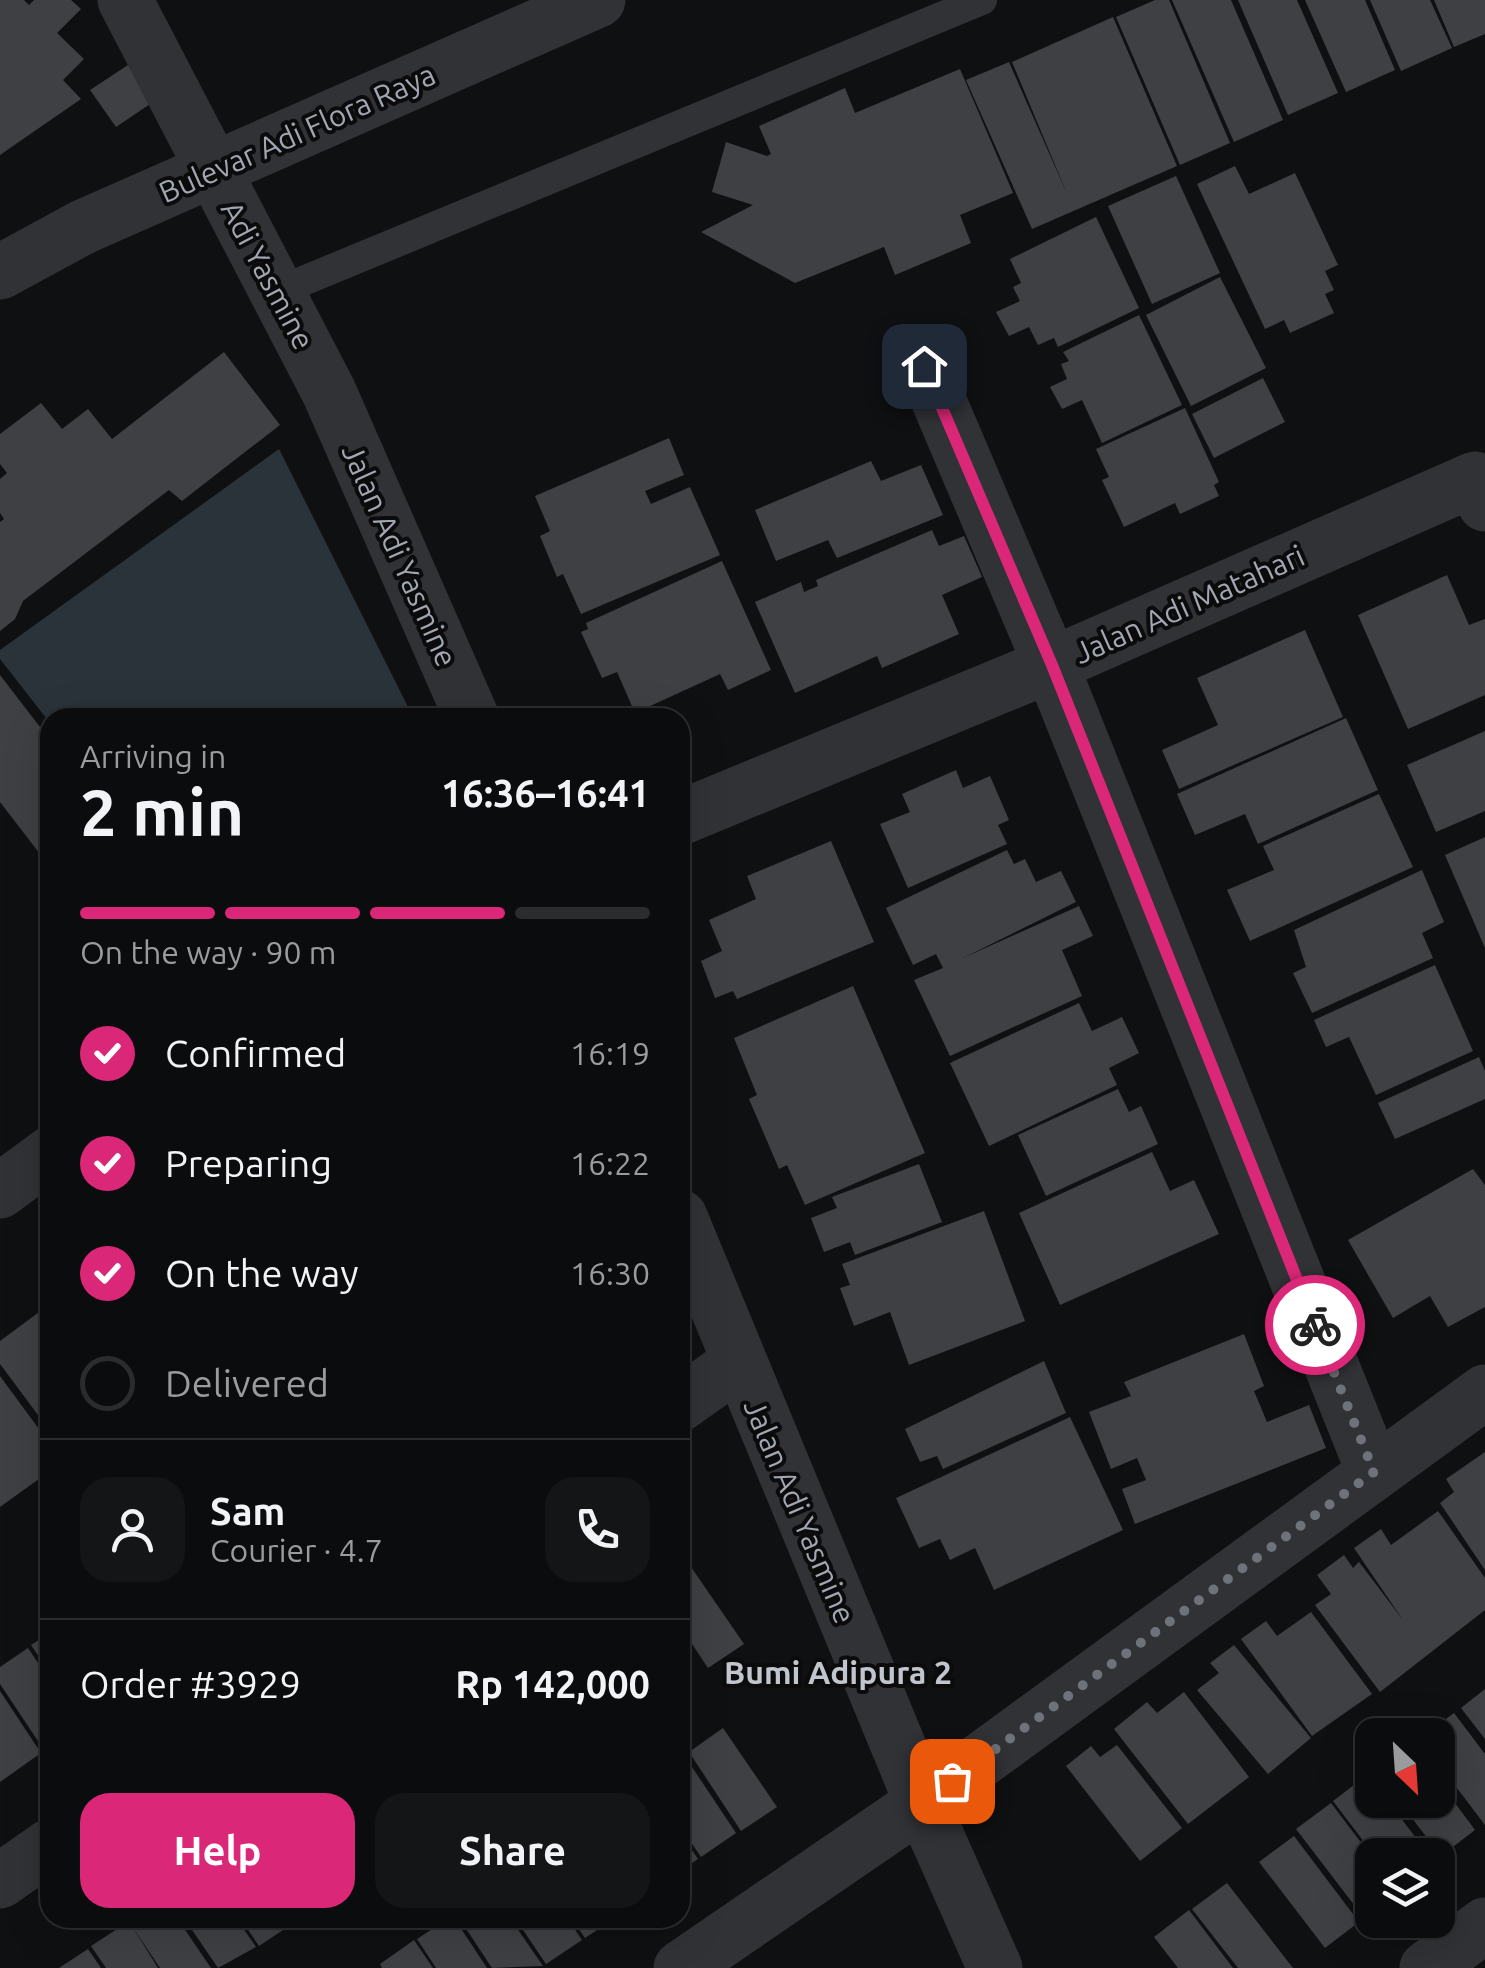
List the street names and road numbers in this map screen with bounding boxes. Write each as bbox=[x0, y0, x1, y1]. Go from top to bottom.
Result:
street label: Bulevar Adi Flora Raya bbox=[154, 57, 440, 209]
street label: Adi Yasmine bbox=[215, 195, 321, 355]
street label: Jalan Adi Yasmine bbox=[336, 438, 464, 672]
street label: Jalan Adi Matahari bbox=[1069, 538, 1309, 670]
street label: Jalan Adi Yasmine bbox=[737, 1394, 863, 1628]

